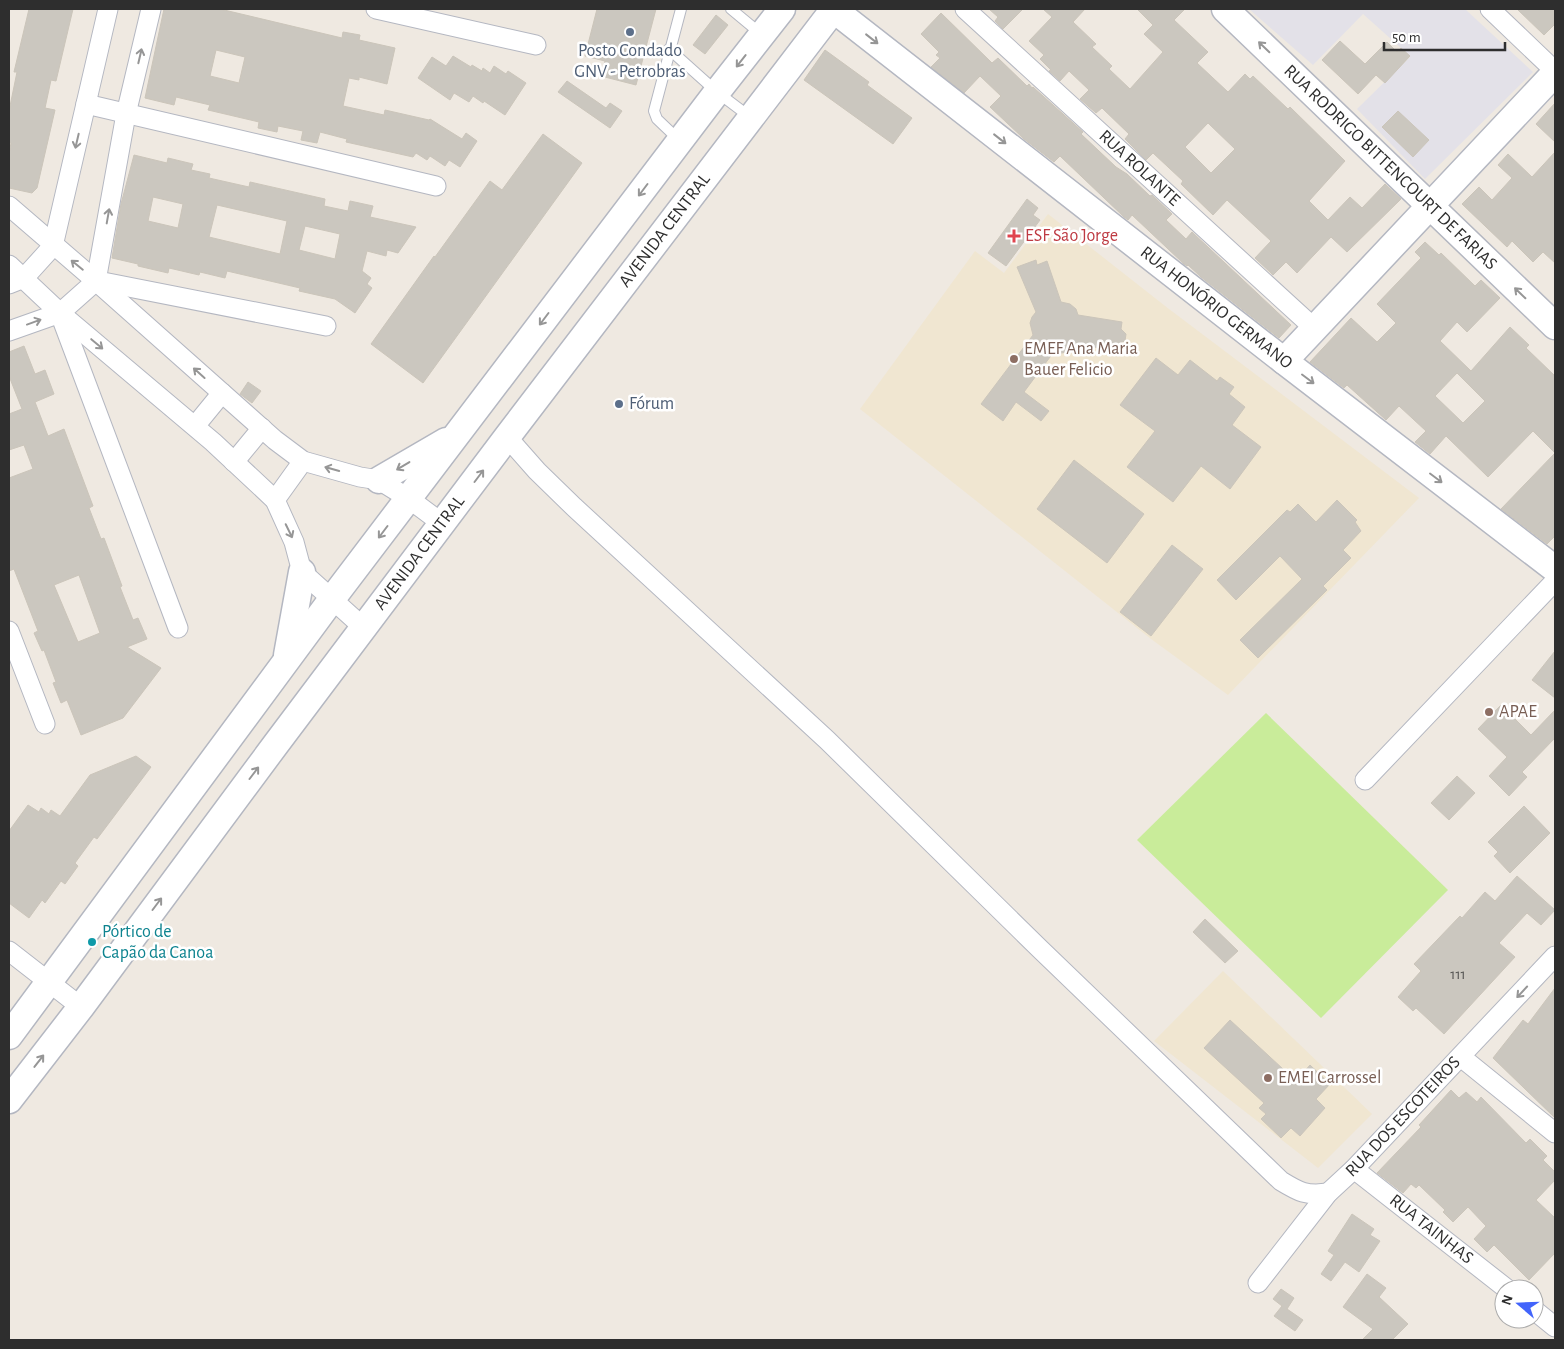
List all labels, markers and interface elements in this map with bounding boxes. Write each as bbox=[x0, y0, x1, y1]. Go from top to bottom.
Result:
scale bar bbox=[1384, 20, 1505, 52]
marker: Posto Condado GNV - Petrobras bbox=[624, 26, 636, 38]
text: 50 m bbox=[1392, 30, 1421, 45]
one-way arrow bbox=[865, 34, 878, 45]
one-way arrow bbox=[1258, 41, 1270, 53]
place label: Posto Condado GNV - Petrobras bbox=[574, 42, 686, 81]
one-way arrow bbox=[136, 49, 145, 65]
one-way arrow bbox=[736, 54, 747, 67]
street label: RUA RODRIGO BITTENCOURT DE FARIAS bbox=[1280, 62, 1500, 274]
street label: RUA ROLANTE bbox=[1095, 127, 1183, 210]
one-way arrow bbox=[72, 133, 81, 149]
one-way arrow bbox=[993, 134, 1007, 144]
street label: AVENIDA CENTRAL bbox=[616, 170, 714, 291]
one-way arrow bbox=[637, 183, 648, 196]
one-way arrow bbox=[104, 208, 114, 224]
place label: ESF São Jorge bbox=[1025, 227, 1118, 245]
marker: ESF São Jorge bbox=[1007, 229, 1021, 243]
street label: RUA HONÓRIO GERMANO bbox=[1137, 243, 1296, 373]
one-way arrow bbox=[71, 260, 84, 271]
one-way arrow bbox=[1514, 287, 1526, 299]
one-way arrow bbox=[539, 312, 550, 325]
one-way arrow bbox=[26, 317, 41, 326]
one-way arrow bbox=[90, 338, 103, 349]
place label: EMEF Ana Maria Bauer Felicio bbox=[1024, 340, 1138, 379]
marker: EMEF Ana Maria Bauer Felicio bbox=[1008, 353, 1020, 365]
one-way arrow bbox=[193, 367, 206, 379]
one-way arrow bbox=[1301, 373, 1314, 384]
place label: Fórum bbox=[629, 395, 674, 413]
marker: Fórum bbox=[613, 398, 625, 410]
one-way arrow bbox=[397, 462, 411, 472]
one-way arrow bbox=[324, 464, 340, 473]
one-way arrow bbox=[473, 470, 484, 483]
one-way arrow bbox=[1430, 472, 1443, 483]
street label: AVENIDA CENTRAL bbox=[371, 492, 469, 613]
one-way arrow bbox=[285, 523, 294, 538]
one-way arrow bbox=[377, 525, 388, 538]
place label: APAE bbox=[1499, 703, 1537, 721]
marker: APAE bbox=[1483, 706, 1495, 718]
one-way arrow bbox=[249, 766, 259, 780]
one-way arrow bbox=[152, 898, 163, 911]
place label: Pórtico de Capão da Canoa bbox=[102, 923, 214, 962]
marker: Pórtico de Capão da Canoa bbox=[86, 936, 98, 948]
house number: 111 bbox=[1450, 967, 1466, 982]
one-way arrow bbox=[1516, 985, 1528, 998]
street label: RUA DOS ESCOTEIROS bbox=[1342, 1053, 1464, 1181]
one-way arrow bbox=[33, 1055, 44, 1068]
place label: EMEI Carrossel bbox=[1278, 1069, 1381, 1087]
marker: EMEI Carrossel bbox=[1262, 1072, 1274, 1084]
street label: RUA TAINHAS bbox=[1386, 1191, 1476, 1268]
north arrow bbox=[1494, 1279, 1544, 1329]
text: N bbox=[1499, 1293, 1516, 1307]

